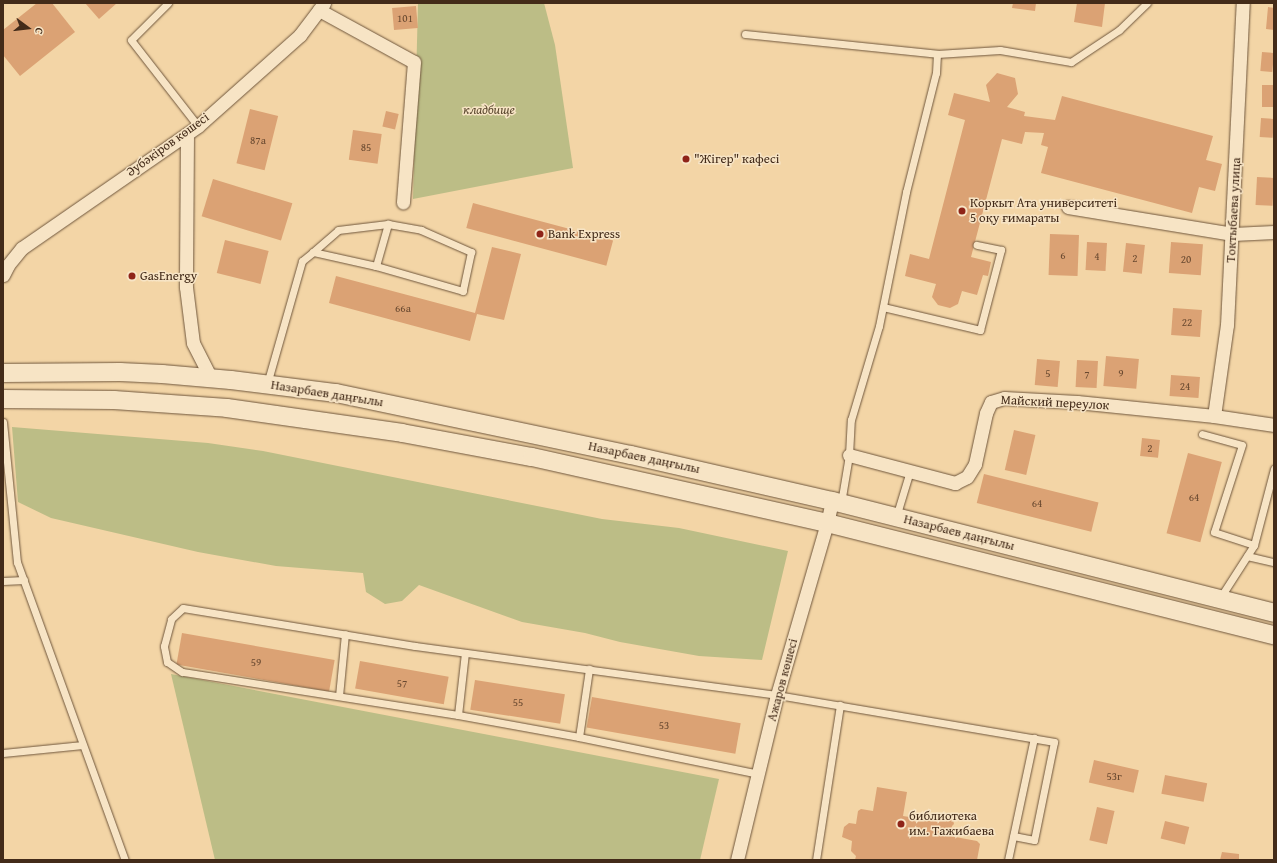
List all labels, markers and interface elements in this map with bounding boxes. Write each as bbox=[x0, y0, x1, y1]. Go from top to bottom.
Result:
north arrow bbox=[8, 8, 48, 48]
house number: 101 bbox=[397, 11, 413, 25]
text: С bbox=[31, 26, 48, 36]
park label: кладбище bbox=[463, 102, 515, 118]
street label: Әубәкіров көшесі bbox=[124, 110, 212, 180]
house number: 87а bbox=[250, 133, 266, 147]
house number: 85 bbox=[361, 140, 371, 154]
place label: "Жігер" кафесі bbox=[694, 151, 779, 167]
marker: "Жігер" кафесі bbox=[681, 154, 691, 164]
street label: Токтыбаева улица bbox=[1223, 157, 1245, 263]
place label: Коркыт Ата университеті 5 оқу ғимараты bbox=[970, 196, 1117, 227]
marker: Коркыт Ата университеті 5 оқу ғимараты bbox=[957, 206, 967, 216]
place label: Bank Express bbox=[548, 226, 620, 242]
marker: Bank Express bbox=[535, 229, 545, 239]
house number: 6 bbox=[1060, 248, 1066, 262]
house number: 4 bbox=[1094, 249, 1100, 263]
house number: 2 bbox=[1132, 251, 1138, 265]
house number: 20 bbox=[1181, 252, 1191, 266]
place label: GasEnergy bbox=[140, 268, 197, 284]
marker: GasEnergy bbox=[127, 271, 137, 281]
house number: 66а bbox=[395, 301, 411, 315]
house number: 22 bbox=[1182, 315, 1192, 329]
house number: 5 bbox=[1045, 366, 1051, 380]
house number: 9 bbox=[1118, 366, 1124, 380]
house number: 7 bbox=[1084, 367, 1090, 381]
street label: Назарбаев даңғылы bbox=[270, 377, 384, 411]
house number: 24 bbox=[1180, 379, 1190, 393]
street label: Майский переулок bbox=[1000, 392, 1110, 414]
street label: Назарбаев даңғылы bbox=[587, 439, 701, 477]
house number: 2 bbox=[1147, 441, 1153, 455]
house number: 64 bbox=[1189, 490, 1199, 504]
house number: 64 bbox=[1032, 496, 1042, 510]
street label: Назарбаев даңғылы bbox=[902, 512, 1016, 554]
street label: Ажаров көшесі bbox=[764, 637, 802, 723]
house number: 59 bbox=[251, 655, 261, 669]
house number: 57 bbox=[397, 676, 407, 690]
house number: 55 bbox=[513, 695, 523, 709]
house number: 53 bbox=[659, 718, 669, 732]
house number: 53г bbox=[1106, 769, 1122, 783]
place label: библиотека им. Тажибаева bbox=[909, 809, 994, 840]
marker: библиотека им. Тажибаева bbox=[896, 819, 906, 829]

